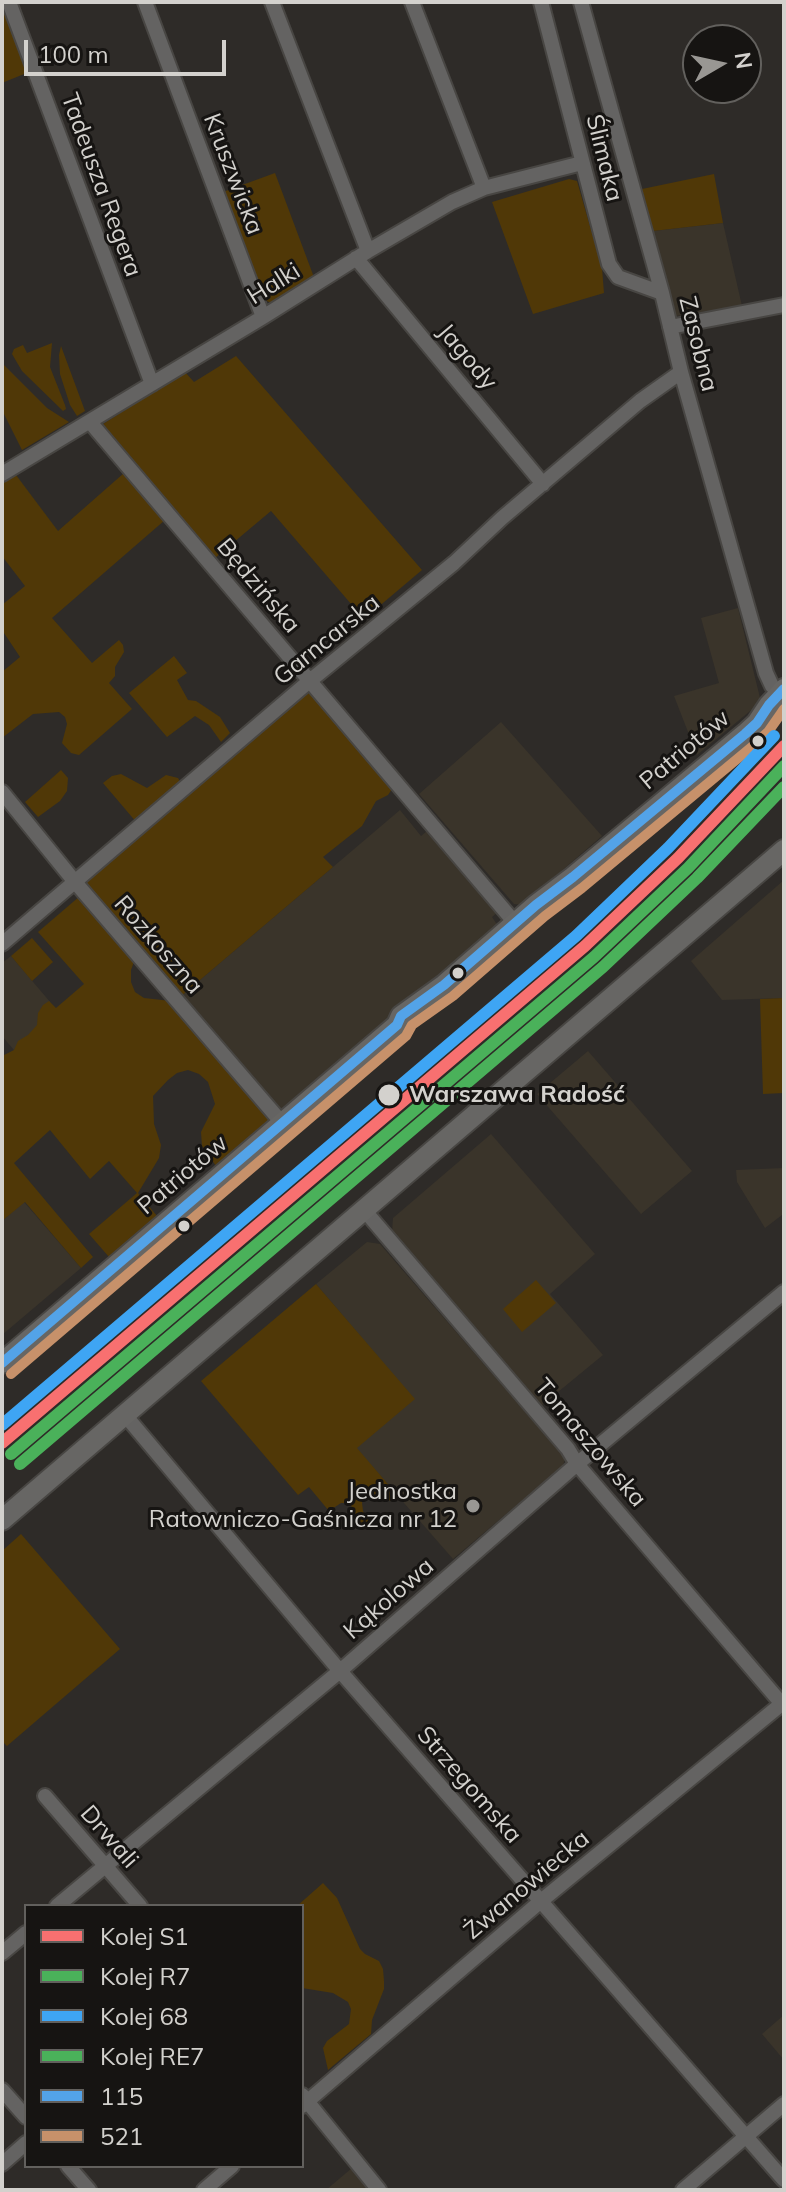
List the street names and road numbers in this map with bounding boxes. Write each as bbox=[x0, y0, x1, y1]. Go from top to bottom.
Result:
street label: Tadeusza Regera bbox=[54, 89, 148, 281]
street label: Kruszwicka bbox=[197, 110, 269, 238]
street label: Ślimaka bbox=[579, 112, 629, 204]
street label: Halki bbox=[242, 257, 306, 311]
street label: Zasobna bbox=[672, 293, 724, 395]
street label: Jagody bbox=[431, 318, 503, 396]
street label: Będzińska bbox=[210, 533, 306, 639]
street label: Garncarska bbox=[268, 589, 386, 691]
street label: Patriotów bbox=[634, 704, 736, 796]
street label: Rozkoszna bbox=[108, 890, 208, 1000]
street label: Patriotów bbox=[132, 1129, 234, 1221]
street label: Tomaszowska bbox=[528, 1373, 652, 1513]
street label: Kąkolowa bbox=[338, 1552, 440, 1646]
street label: Strzegomska bbox=[411, 1721, 527, 1849]
street label: Drwali bbox=[74, 1800, 144, 1874]
street label: Żwanowiecka bbox=[459, 1824, 595, 1946]

